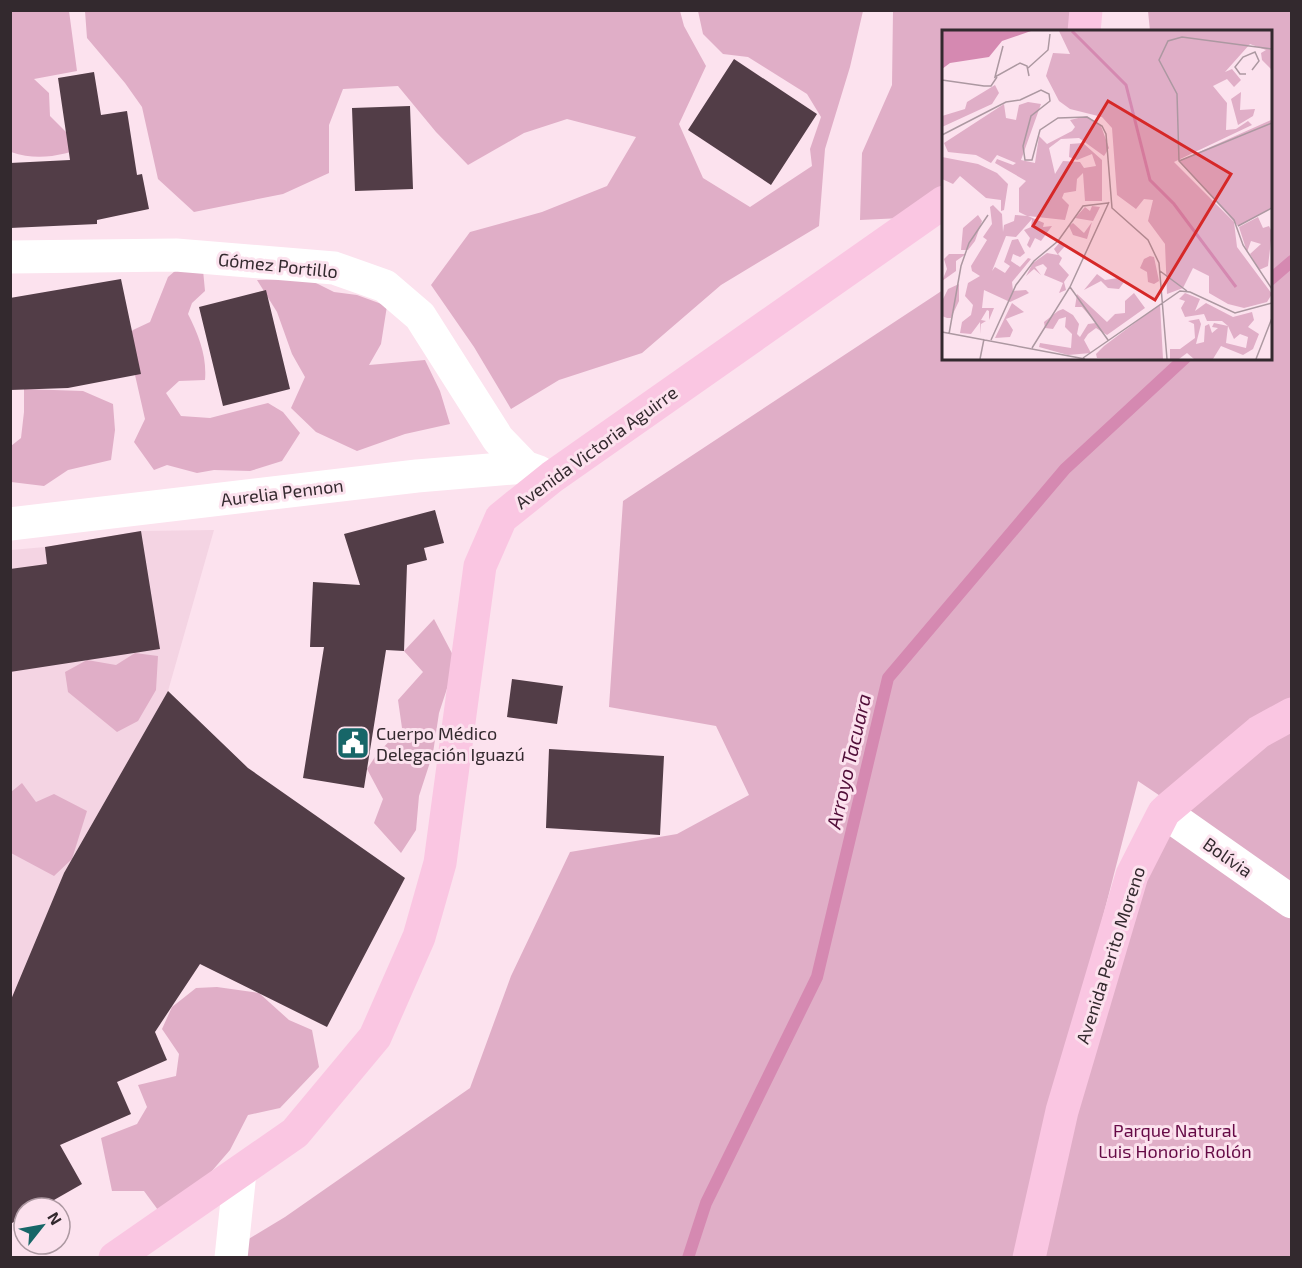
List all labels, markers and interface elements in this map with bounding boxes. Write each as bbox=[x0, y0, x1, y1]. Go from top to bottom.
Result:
inset map bbox=[942, 30, 1272, 360]
street label: Gómez Portillo bbox=[217, 248, 339, 282]
street label: Avenida Victoria Aguirre bbox=[511, 381, 681, 513]
street label: Aurelia Pennon bbox=[219, 474, 345, 510]
water label: Arroyo Tacuara bbox=[821, 691, 876, 832]
place label: Cuerpo Médico Delegación Iguazú bbox=[376, 722, 525, 765]
public building icon: Cuerpo Médico Delegación Iguazú bbox=[335, 725, 371, 761]
street label: Bolívia bbox=[1199, 832, 1257, 882]
street label: Avenida Perito Moreno bbox=[1071, 863, 1149, 1047]
park label: Parque Natural Luis Honorio Rolón bbox=[1098, 1119, 1252, 1162]
north arrow bbox=[12, 1196, 72, 1256]
text: N bbox=[44, 1208, 66, 1228]

